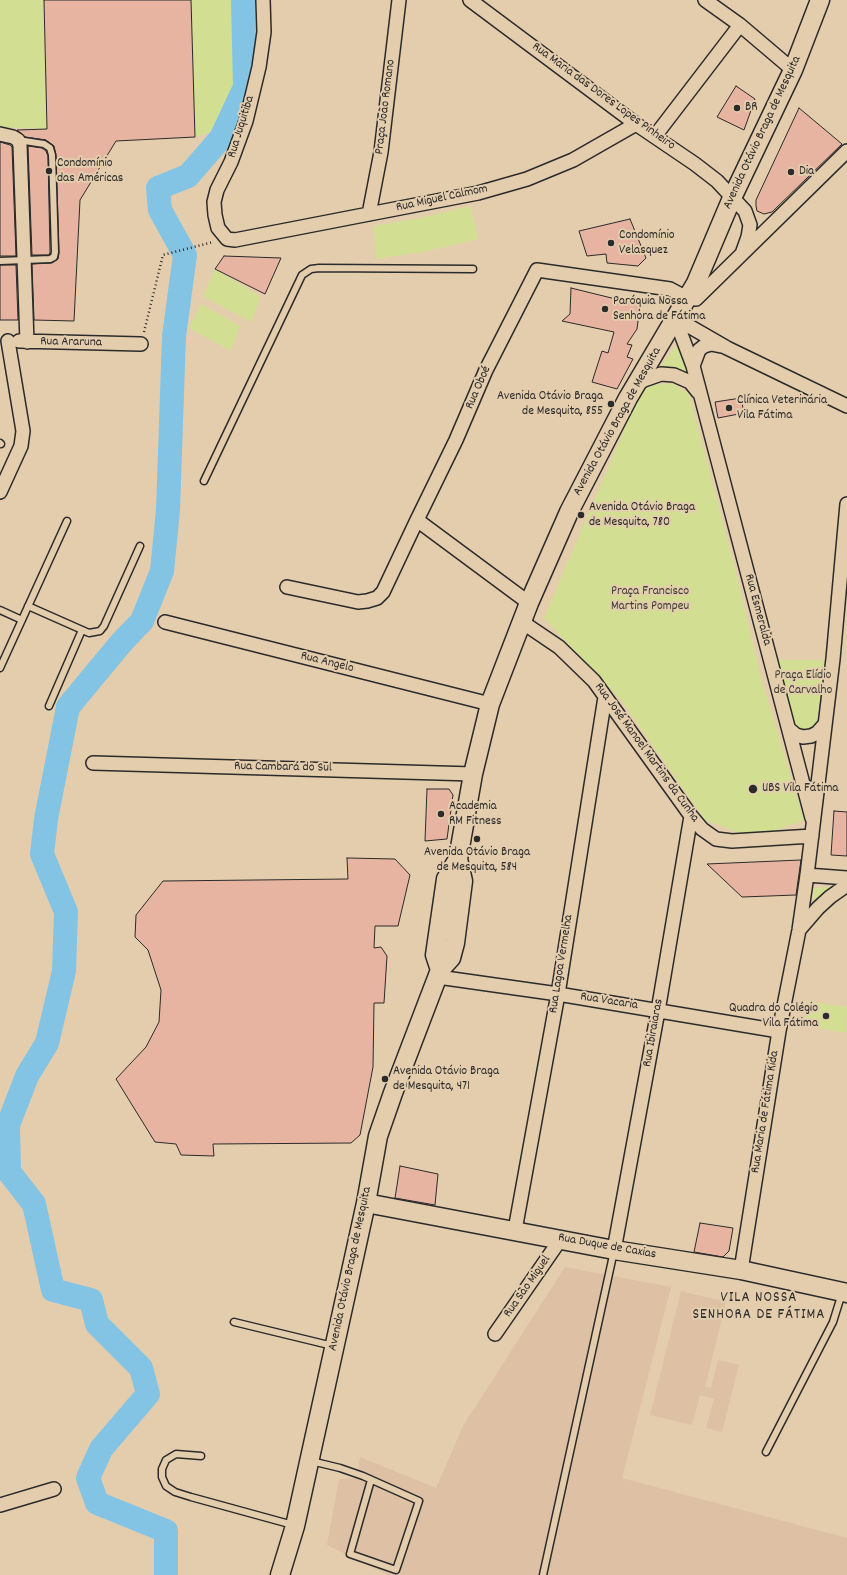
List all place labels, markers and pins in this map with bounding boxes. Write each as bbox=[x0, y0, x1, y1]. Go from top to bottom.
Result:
place label: BR bbox=[745, 100, 757, 116]
marker: BR bbox=[732, 103, 742, 113]
place label: Condomínio das Américas bbox=[57, 156, 123, 187]
place label: Dia bbox=[799, 164, 814, 180]
marker: Condomínio das Américas bbox=[44, 166, 54, 176]
marker: Dia bbox=[786, 167, 796, 177]
place label: Condomínio Velasquez bbox=[619, 228, 675, 259]
marker: Condomínio Velasquez bbox=[606, 238, 616, 248]
place label: Paróquia Nossa Senhora de Fátima bbox=[613, 294, 705, 325]
marker: Paróquia Nossa Senhora de Fátima bbox=[600, 304, 610, 314]
place label: Avenida Otávio Braga de Mesquita, 855 bbox=[497, 389, 603, 420]
place label: Clínica Veterinária Vila Fátima bbox=[737, 393, 827, 424]
marker: Avenida Otávio Braga de Mesquita, 855 bbox=[606, 399, 616, 409]
marker: Clínica Veterinária Vila Fátima bbox=[724, 403, 734, 413]
place label: Avenida Otávio Braga de Mesquita, 780 bbox=[589, 500, 695, 531]
marker: Avenida Otávio Braga de Mesquita, 780 bbox=[576, 510, 586, 520]
place label: UBS Vila Fátima bbox=[762, 781, 838, 797]
marker: UBS Vila Fátima bbox=[747, 783, 759, 795]
place label: Academia RM Fitness bbox=[449, 799, 502, 830]
marker: Academia RM Fitness bbox=[436, 809, 446, 819]
marker: Avenida Otávio Braga de Mesquita, 584 bbox=[472, 834, 482, 844]
place label: Avenida Otávio Braga de Mesquita, 584 bbox=[424, 845, 530, 876]
place label: Quadra do Colégio Vila Fátima bbox=[729, 1001, 818, 1032]
marker: Quadra do Colégio Vila Fátima bbox=[821, 1011, 831, 1021]
place label: Avenida Otávio Braga de Mesquita, 471 bbox=[393, 1064, 499, 1095]
marker: Avenida Otávio Braga de Mesquita, 471 bbox=[380, 1074, 390, 1084]

